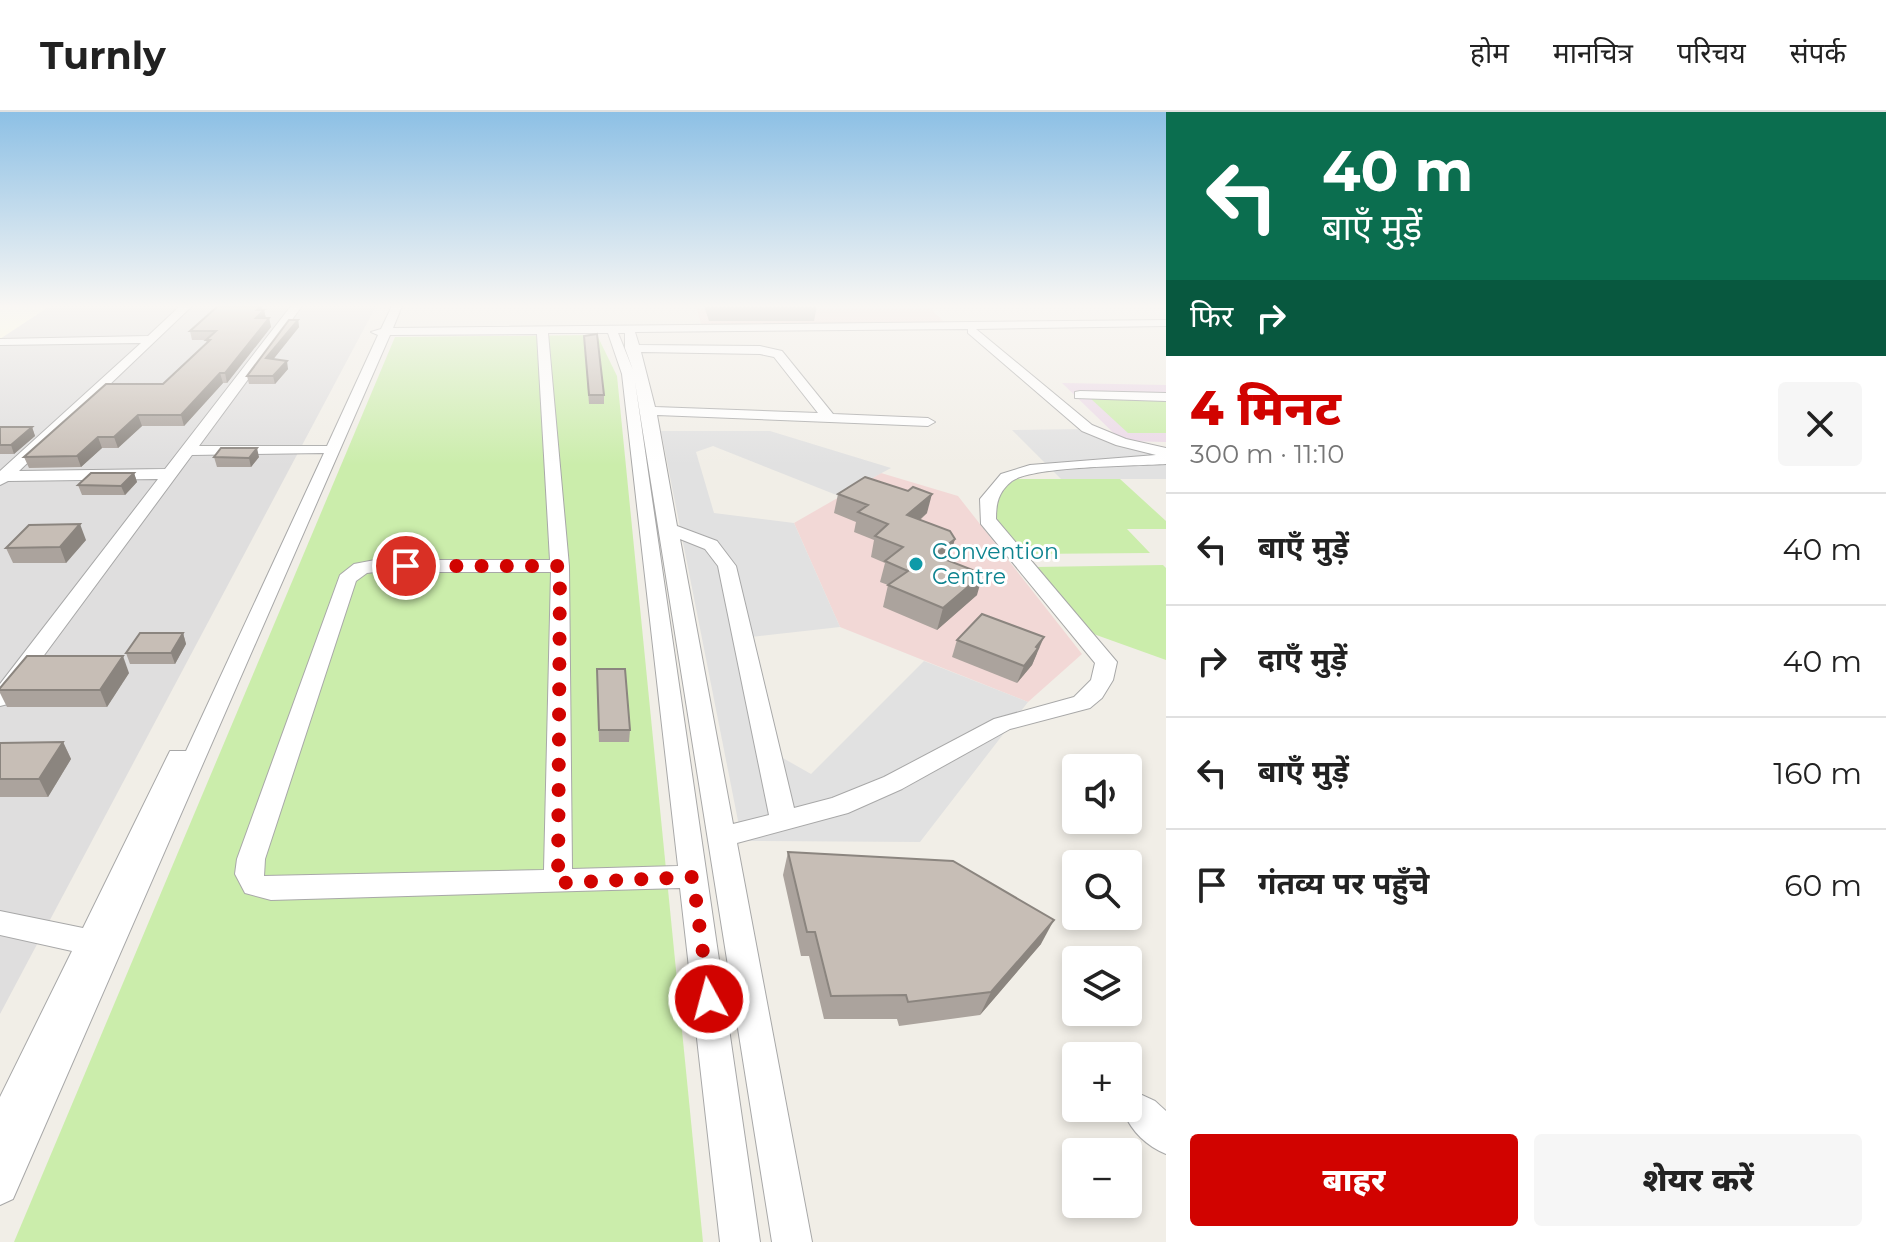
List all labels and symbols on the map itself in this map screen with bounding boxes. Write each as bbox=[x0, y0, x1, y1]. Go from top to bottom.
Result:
pin bbox=[372, 532, 440, 600]
place label: Convention Centre bbox=[932, 538, 1059, 590]
marker: Convention Centre bbox=[907, 555, 925, 573]
position arrow bbox=[667, 957, 751, 1041]

